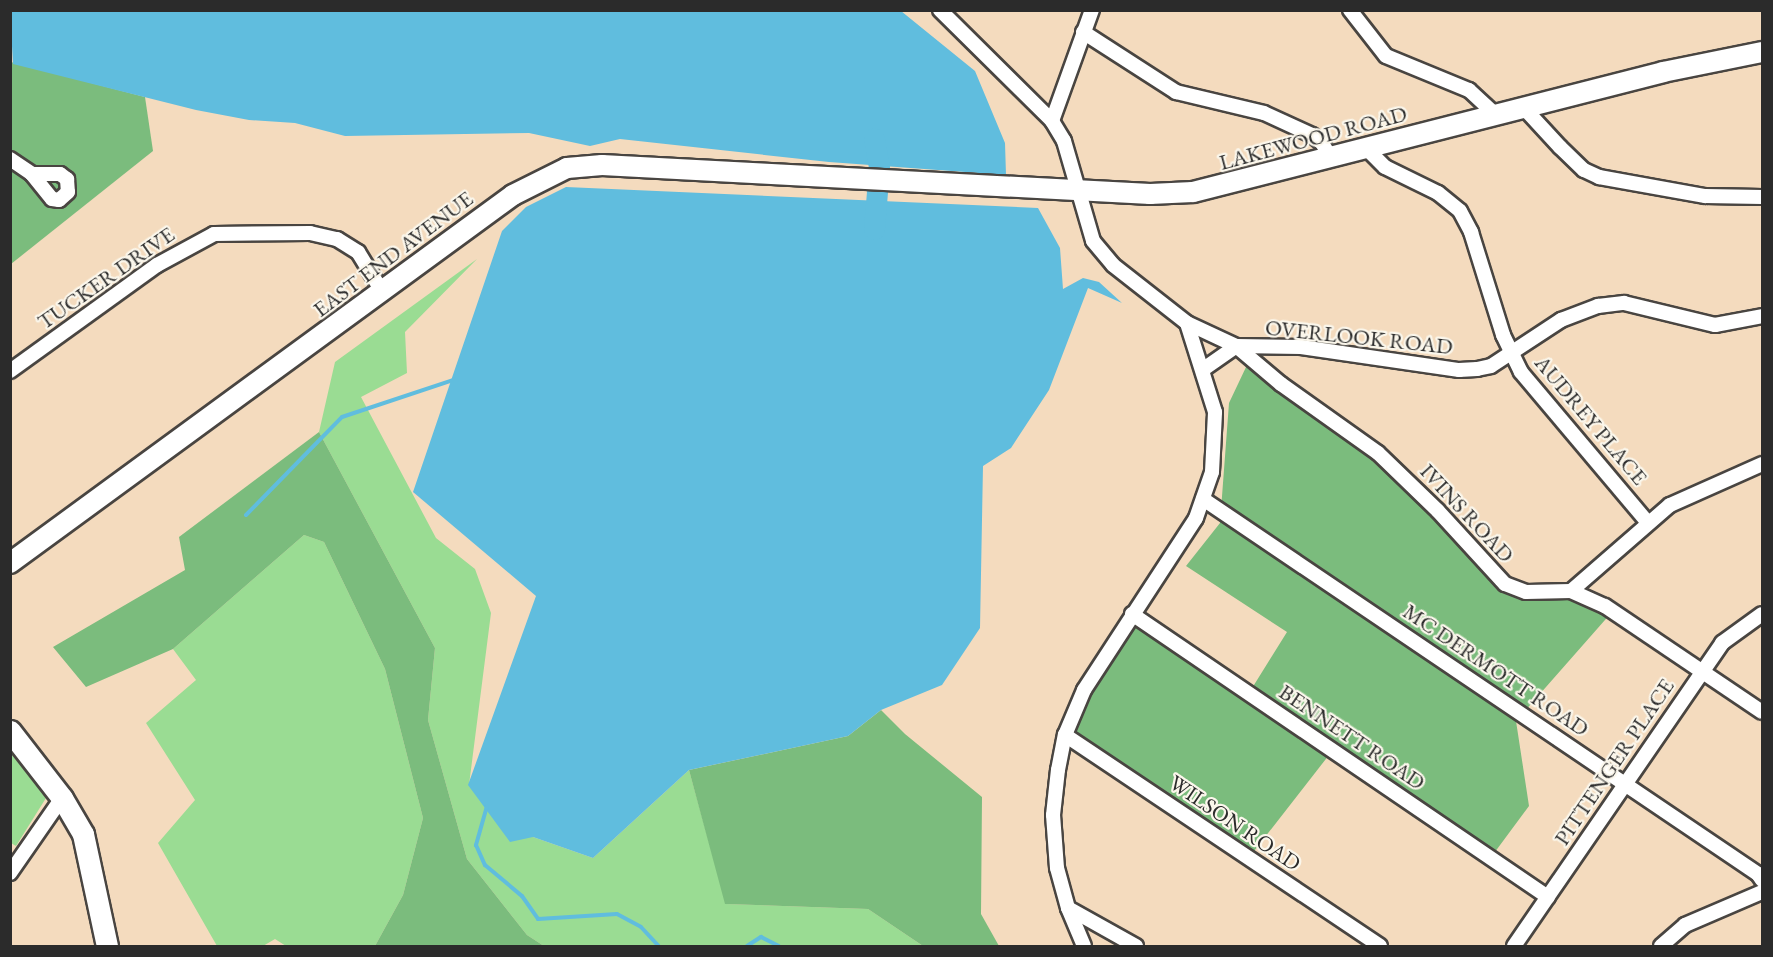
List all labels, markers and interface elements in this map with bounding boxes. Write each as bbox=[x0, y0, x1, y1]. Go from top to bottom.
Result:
street label: LAKEWOOD ROAD bbox=[1216, 100, 1410, 176]
street label: EAST END AVENUE bbox=[308, 185, 478, 323]
street label: TUCKER DRIVE bbox=[32, 221, 180, 335]
street label: OVERLOOK ROAD bbox=[1264, 314, 1454, 360]
street label: AUDREY PLACE bbox=[1529, 350, 1653, 490]
street label: IVINS ROAD bbox=[1415, 458, 1519, 568]
street label: MC DERMOTT ROAD bbox=[1398, 598, 1594, 742]
street label: PITTENGER PLACE bbox=[1549, 674, 1679, 850]
street label: BENNETT ROAD bbox=[1274, 679, 1430, 795]
street label: WILSON ROAD bbox=[1164, 769, 1306, 877]

